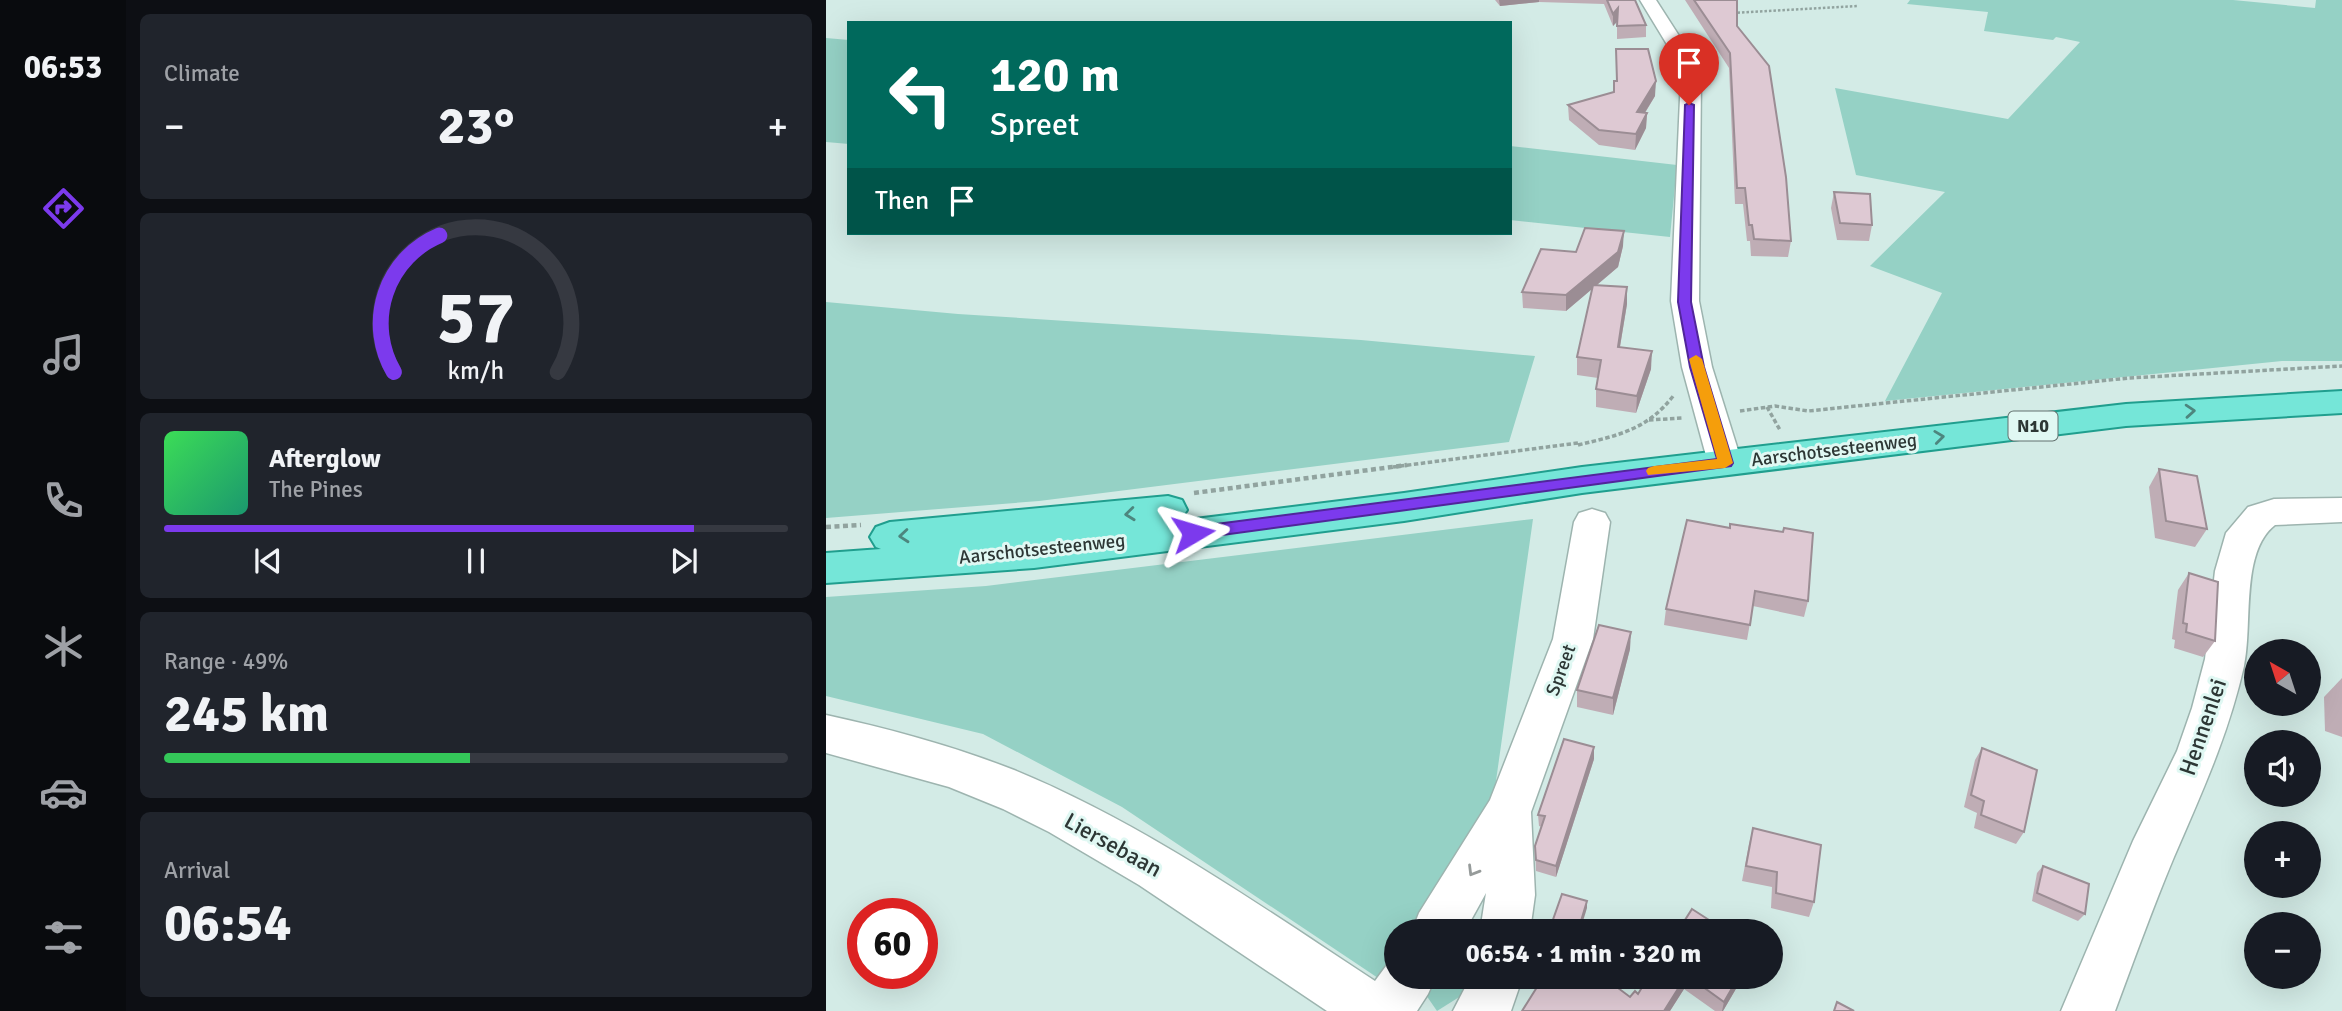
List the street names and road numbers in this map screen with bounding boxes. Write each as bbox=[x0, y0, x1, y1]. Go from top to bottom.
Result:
road number: N10 bbox=[2008, 412, 2058, 440]
street label: Aarschotsesteenweg bbox=[1750, 428, 1918, 472]
street label: Aarschotsesteenweg bbox=[958, 528, 1126, 570]
street label: Spreet bbox=[1541, 641, 1581, 699]
street label: Hennenlei bbox=[2173, 675, 2233, 779]
street label: Liersebaan bbox=[1059, 806, 1167, 884]

